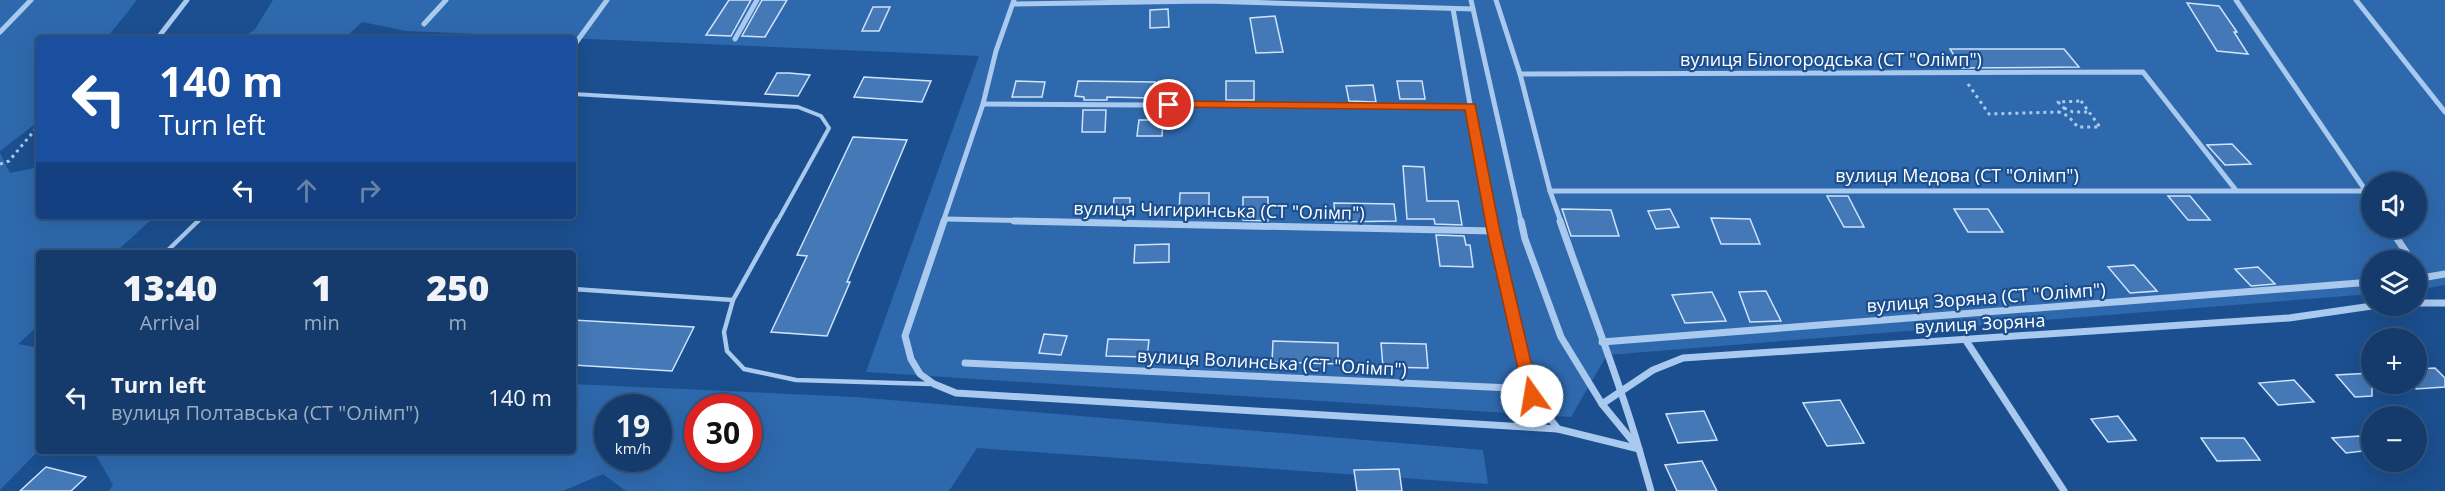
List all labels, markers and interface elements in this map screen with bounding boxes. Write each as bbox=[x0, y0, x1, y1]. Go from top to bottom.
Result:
street label: вулиця Білогородська (СТ "Олімп") bbox=[1680, 47, 1982, 71]
text: 140 m bbox=[159, 52, 283, 109]
icon: left bbox=[60, 60, 138, 138]
pin bbox=[1143, 79, 1194, 130]
icon: arrive bbox=[1152, 88, 1185, 121]
text: Turn left bbox=[159, 106, 266, 143]
street label: вулиця Медова (СТ "Олімп") bbox=[1835, 163, 2079, 187]
map controls bbox=[2361, 172, 2427, 472]
button: sound bbox=[2361, 172, 2427, 238]
icon: left bbox=[227, 174, 260, 207]
icon: ahead bbox=[290, 174, 323, 207]
icon: right bbox=[353, 174, 386, 207]
street label: вулиця Чигиринська (СТ "Олімп") bbox=[1073, 195, 1365, 225]
button: layers bbox=[2361, 250, 2427, 316]
text: 13:40 bbox=[123, 263, 217, 312]
text: 1 bbox=[311, 263, 332, 312]
text: 250 bbox=[426, 263, 489, 312]
street label: вулиця Зоряна (СТ "Олімп") bbox=[1866, 277, 2106, 317]
street label: вулиця Зоряна bbox=[1914, 308, 2046, 338]
text: Arrival bbox=[140, 309, 200, 336]
text: min bbox=[304, 309, 340, 336]
text: m bbox=[449, 309, 467, 336]
button: + bbox=[2361, 328, 2427, 394]
street label: вулиця Волинська (СТ "Олімп") bbox=[1137, 343, 1407, 381]
position arrow bbox=[1500, 364, 1564, 428]
text: Turn left bbox=[111, 369, 206, 399]
icon: left bbox=[60, 381, 93, 414]
text: 140 m bbox=[488, 382, 552, 412]
speed limit sign: 30 bbox=[684, 394, 762, 472]
text: вулиця Полтавська (СТ "Олімп") bbox=[111, 399, 419, 426]
text: 19 bbox=[616, 405, 650, 446]
button: − bbox=[2361, 406, 2427, 472]
text: km/h bbox=[615, 438, 651, 458]

